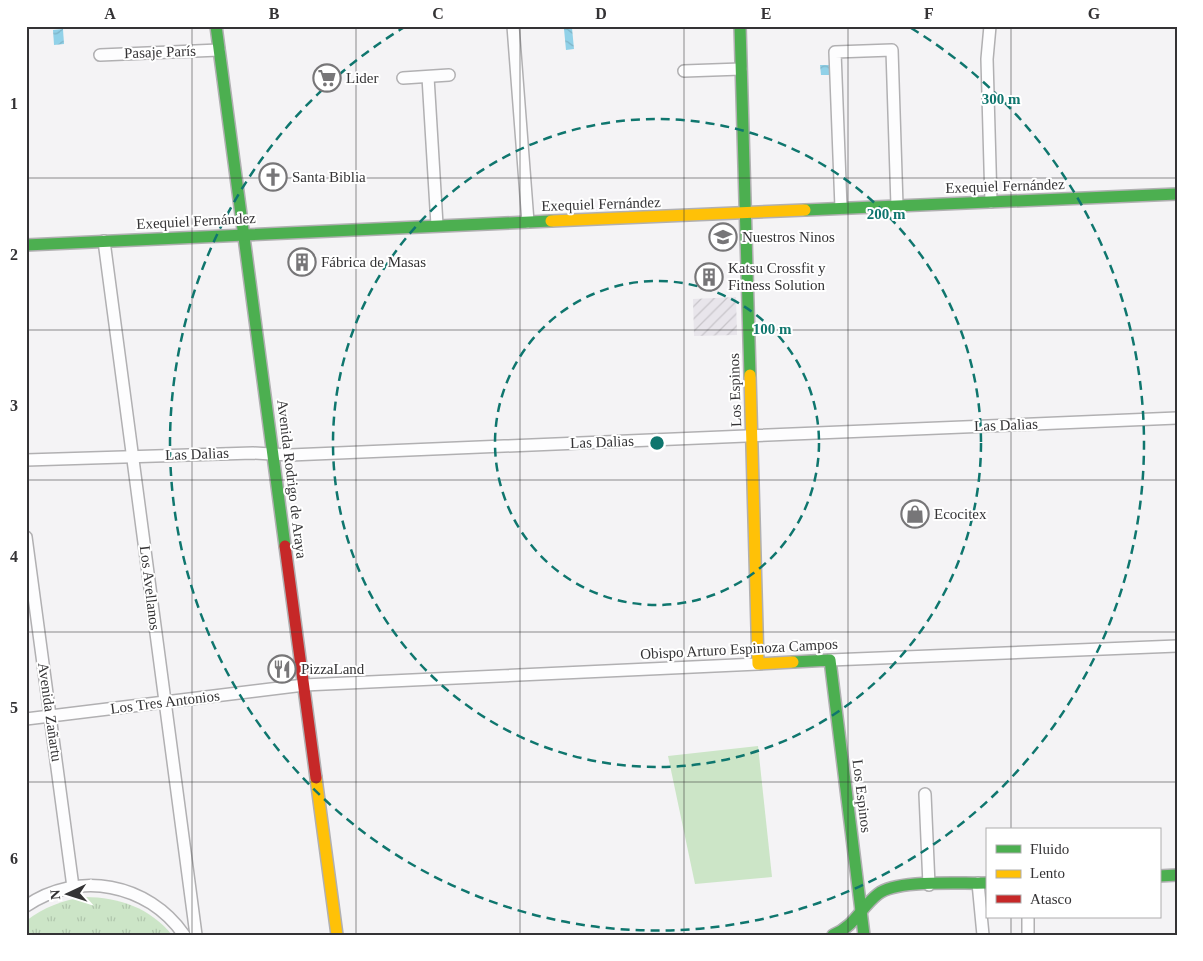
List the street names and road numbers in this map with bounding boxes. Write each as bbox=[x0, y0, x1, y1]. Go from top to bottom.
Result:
street label: Pasaje París bbox=[124, 43, 196, 61]
street label: Exequiel Fernández bbox=[945, 176, 1065, 196]
street label: Exequiel Fernández bbox=[541, 194, 661, 214]
street label: Exequiel Fernández bbox=[136, 210, 256, 232]
street label: Los Espinos bbox=[726, 353, 744, 427]
street label: Avenida Rodrigo de Araya bbox=[274, 399, 310, 560]
street label: Las Dalias bbox=[974, 416, 1038, 434]
street label: Las Dalias bbox=[570, 433, 634, 451]
street label: Las Dalias bbox=[165, 445, 229, 463]
street label: Los Avellanos bbox=[137, 545, 163, 631]
street label: Obispo Arturo Espinoza Campos bbox=[640, 636, 838, 662]
street label: Avenida Zañartu bbox=[35, 661, 65, 763]
street label: Los Tres Antonios bbox=[109, 687, 221, 717]
street label: Los Espinos bbox=[850, 758, 874, 834]

